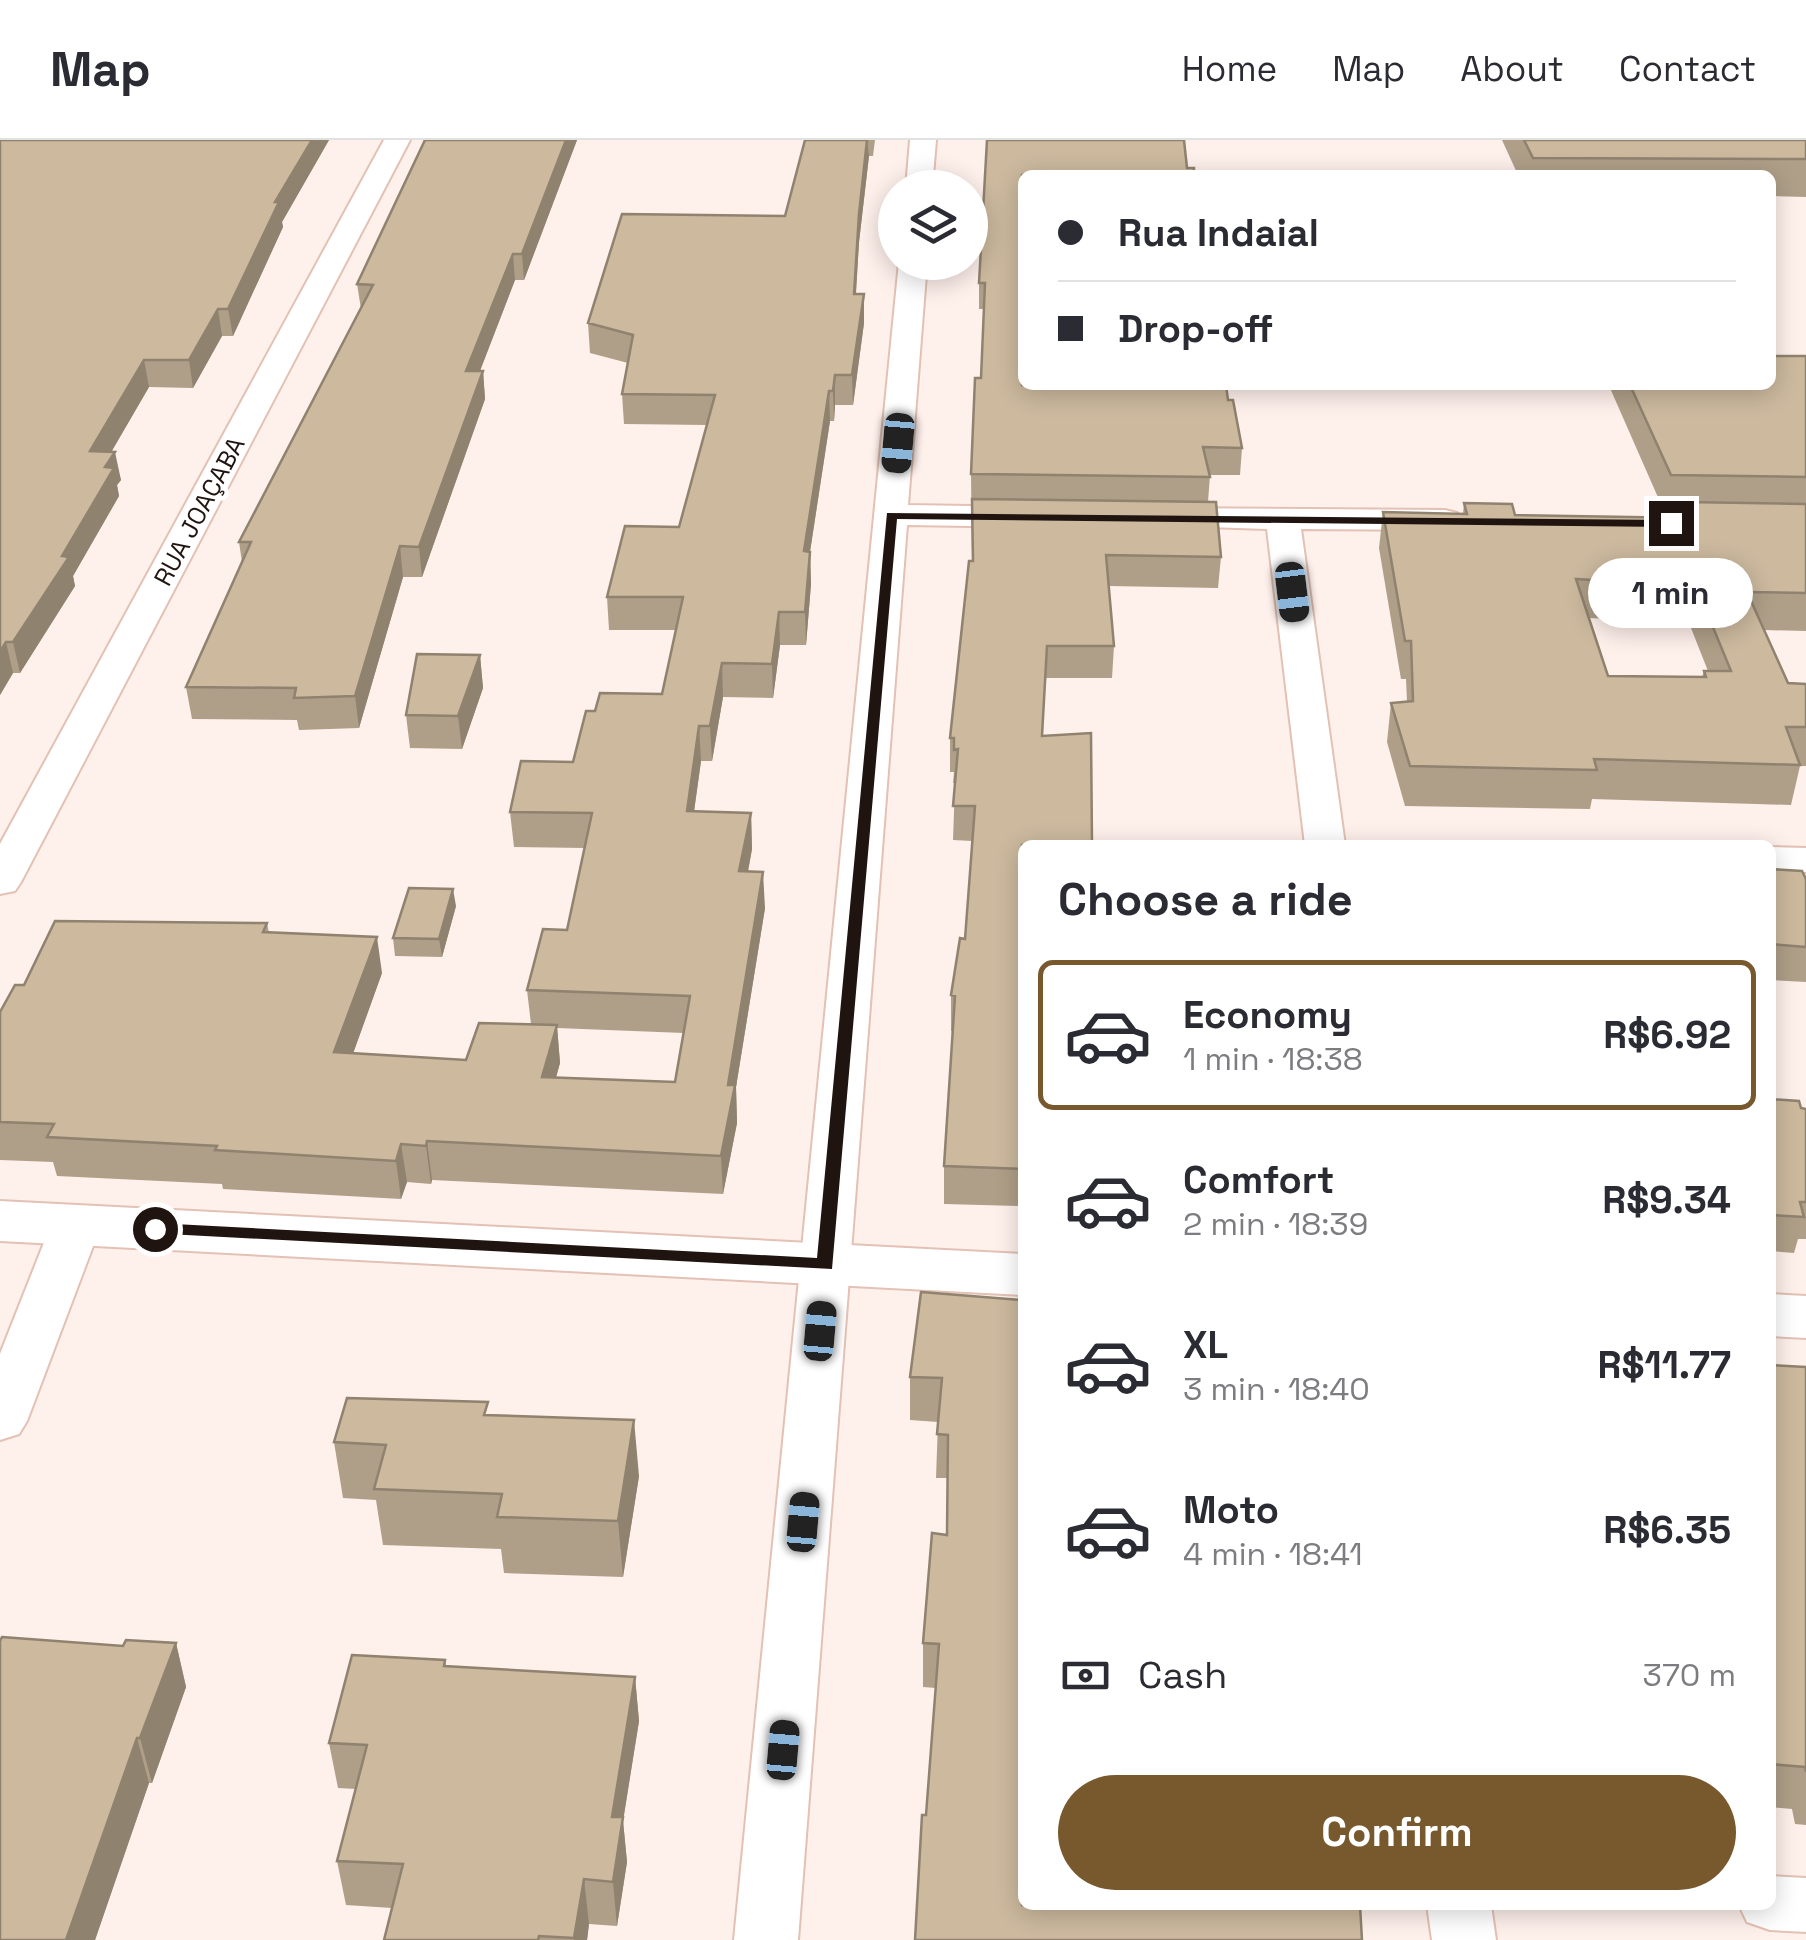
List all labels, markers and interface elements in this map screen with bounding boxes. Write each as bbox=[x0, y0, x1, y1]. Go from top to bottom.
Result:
text: Map bbox=[50, 39, 151, 100]
text: Home bbox=[1182, 47, 1277, 91]
text: Map bbox=[1332, 47, 1405, 91]
text: About bbox=[1460, 47, 1564, 91]
text: Contact bbox=[1619, 47, 1756, 91]
map controls bbox=[878, 170, 988, 280]
button: layers bbox=[878, 170, 988, 280]
text: Rua Indaial bbox=[1118, 209, 1319, 257]
text: Drop-off bbox=[1118, 305, 1273, 353]
car bbox=[880, 412, 916, 474]
street label: RUA JOAÇABA bbox=[146, 431, 252, 591]
route end bbox=[1649, 501, 1694, 546]
callout: 1 min bbox=[1588, 558, 1754, 628]
car bbox=[1273, 560, 1311, 624]
text: 1 min bbox=[1631, 573, 1710, 613]
text: Choose a ride bbox=[1058, 871, 1353, 928]
icon: car bbox=[1063, 990, 1153, 1080]
text: Economy bbox=[1183, 991, 1352, 1039]
text: R$6.92 bbox=[1603, 1011, 1731, 1059]
text: 1 min · 18:38 bbox=[1183, 1039, 1363, 1079]
icon: car bbox=[1063, 1155, 1153, 1245]
text: Comfort bbox=[1183, 1156, 1334, 1204]
text: R$9.34 bbox=[1602, 1176, 1731, 1224]
text: 2 min · 18:39 bbox=[1183, 1204, 1368, 1244]
route start bbox=[133, 1207, 178, 1252]
car bbox=[802, 1300, 838, 1362]
icon: car bbox=[1063, 1320, 1153, 1410]
text: XL bbox=[1183, 1321, 1228, 1369]
text: R$11.77 bbox=[1597, 1341, 1731, 1389]
text: 3 min · 18:40 bbox=[1183, 1369, 1370, 1409]
icon: car bbox=[1063, 1485, 1153, 1575]
text: Moto bbox=[1183, 1486, 1279, 1534]
car bbox=[785, 1491, 821, 1553]
text: R$6.35 bbox=[1603, 1506, 1731, 1554]
text: 4 min · 18:41 bbox=[1183, 1534, 1363, 1574]
icon: cash bbox=[1058, 1648, 1113, 1703]
text: Cash bbox=[1138, 1651, 1227, 1699]
text: 370 m bbox=[1643, 1655, 1736, 1695]
car bbox=[765, 1719, 801, 1781]
button: Confirm bbox=[1058, 1775, 1736, 1890]

